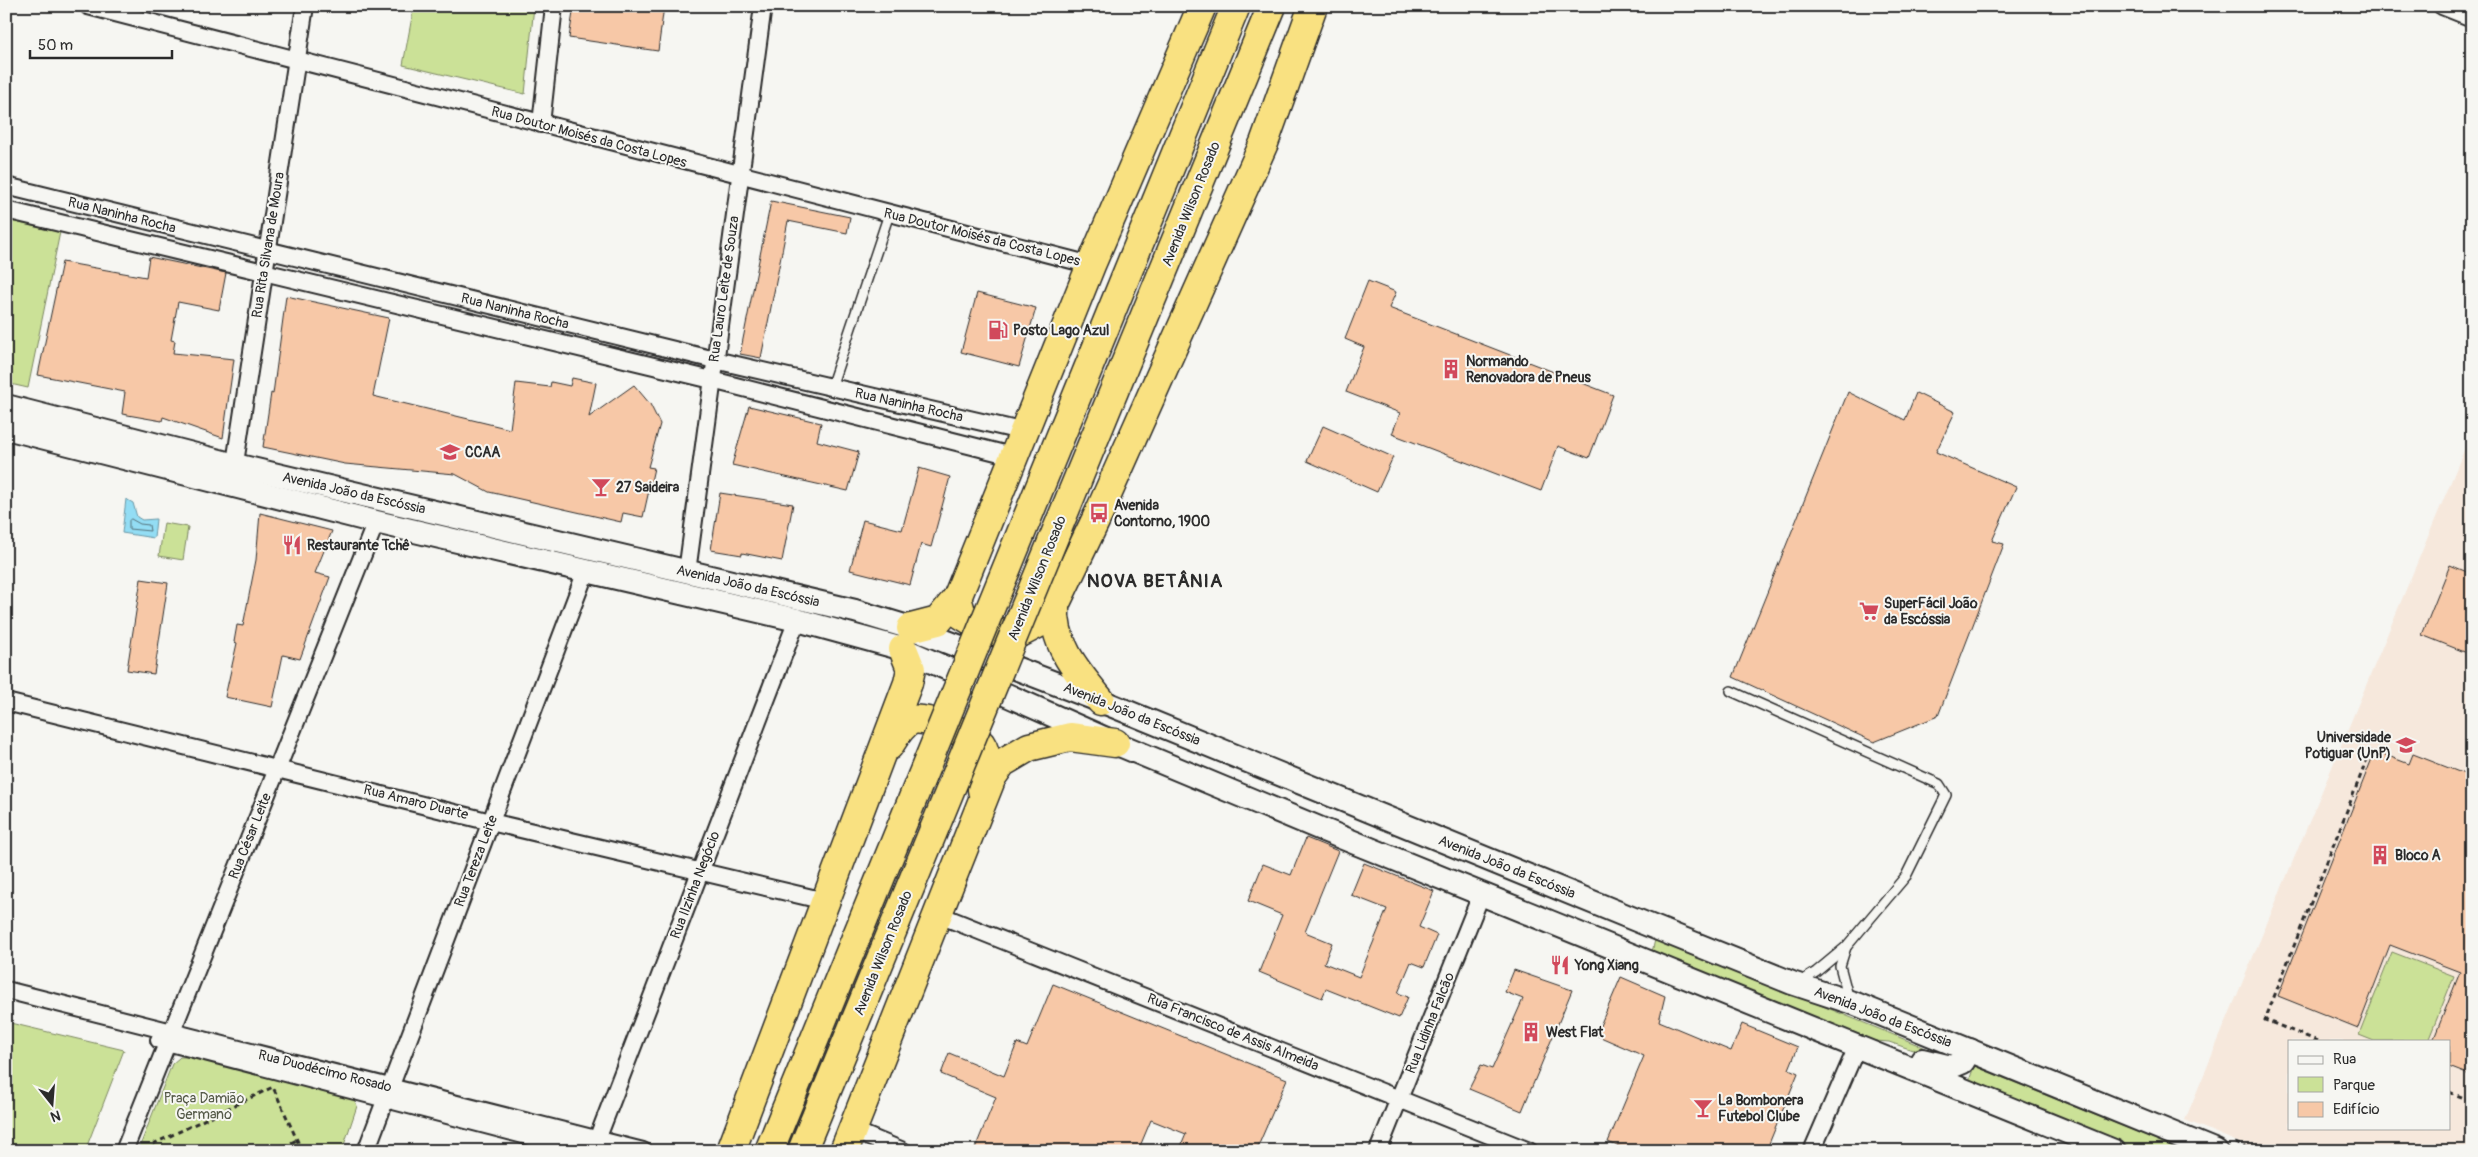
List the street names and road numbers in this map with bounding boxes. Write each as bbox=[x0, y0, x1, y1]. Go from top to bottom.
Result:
street label: Rua Doutor Moisés da Costa Lopes bbox=[489, 103, 689, 171]
street label: Avenida Wilson Rosado bbox=[1158, 139, 1224, 269]
street label: Rua Rita Silvana de Moura bbox=[248, 171, 288, 319]
street label: Rua Naninha Rocha bbox=[66, 193, 178, 237]
street label: Rua Doutor Moisés da Costa Lopes bbox=[882, 204, 1083, 270]
street label: Rua Lauro Leite de Souza bbox=[705, 215, 743, 363]
street label: Rua Naninha Rocha bbox=[459, 289, 571, 333]
street label: Rua Naninha Rocha bbox=[853, 384, 965, 426]
street label: Avenida João da Escóssia bbox=[281, 468, 427, 518]
street label: Avenida Wilson Rosado bbox=[1004, 513, 1070, 643]
street label: Avenida João da Escóssia bbox=[675, 561, 821, 611]
street label: Avenida João da Escóssia bbox=[1061, 679, 1203, 749]
street label: Rua Amaro Duarte bbox=[362, 781, 470, 823]
street label: Rua César Leite bbox=[225, 790, 275, 882]
street label: Rua Tereza Leite bbox=[451, 813, 501, 909]
street label: Rua Ilzinha Negócio bbox=[667, 828, 724, 941]
street label: Avenida João da Escóssia bbox=[1436, 832, 1578, 902]
street label: Avenida Wilson Rosado bbox=[850, 888, 916, 1018]
street label: Rua Lidinha Falcão bbox=[1402, 969, 1458, 1076]
street label: Avenida João da Escóssia bbox=[1812, 983, 1954, 1051]
street label: Rua Francisco de Assis Almeida bbox=[1145, 990, 1321, 1074]
street label: Rua Duodécimo Rosado bbox=[257, 1046, 394, 1096]

